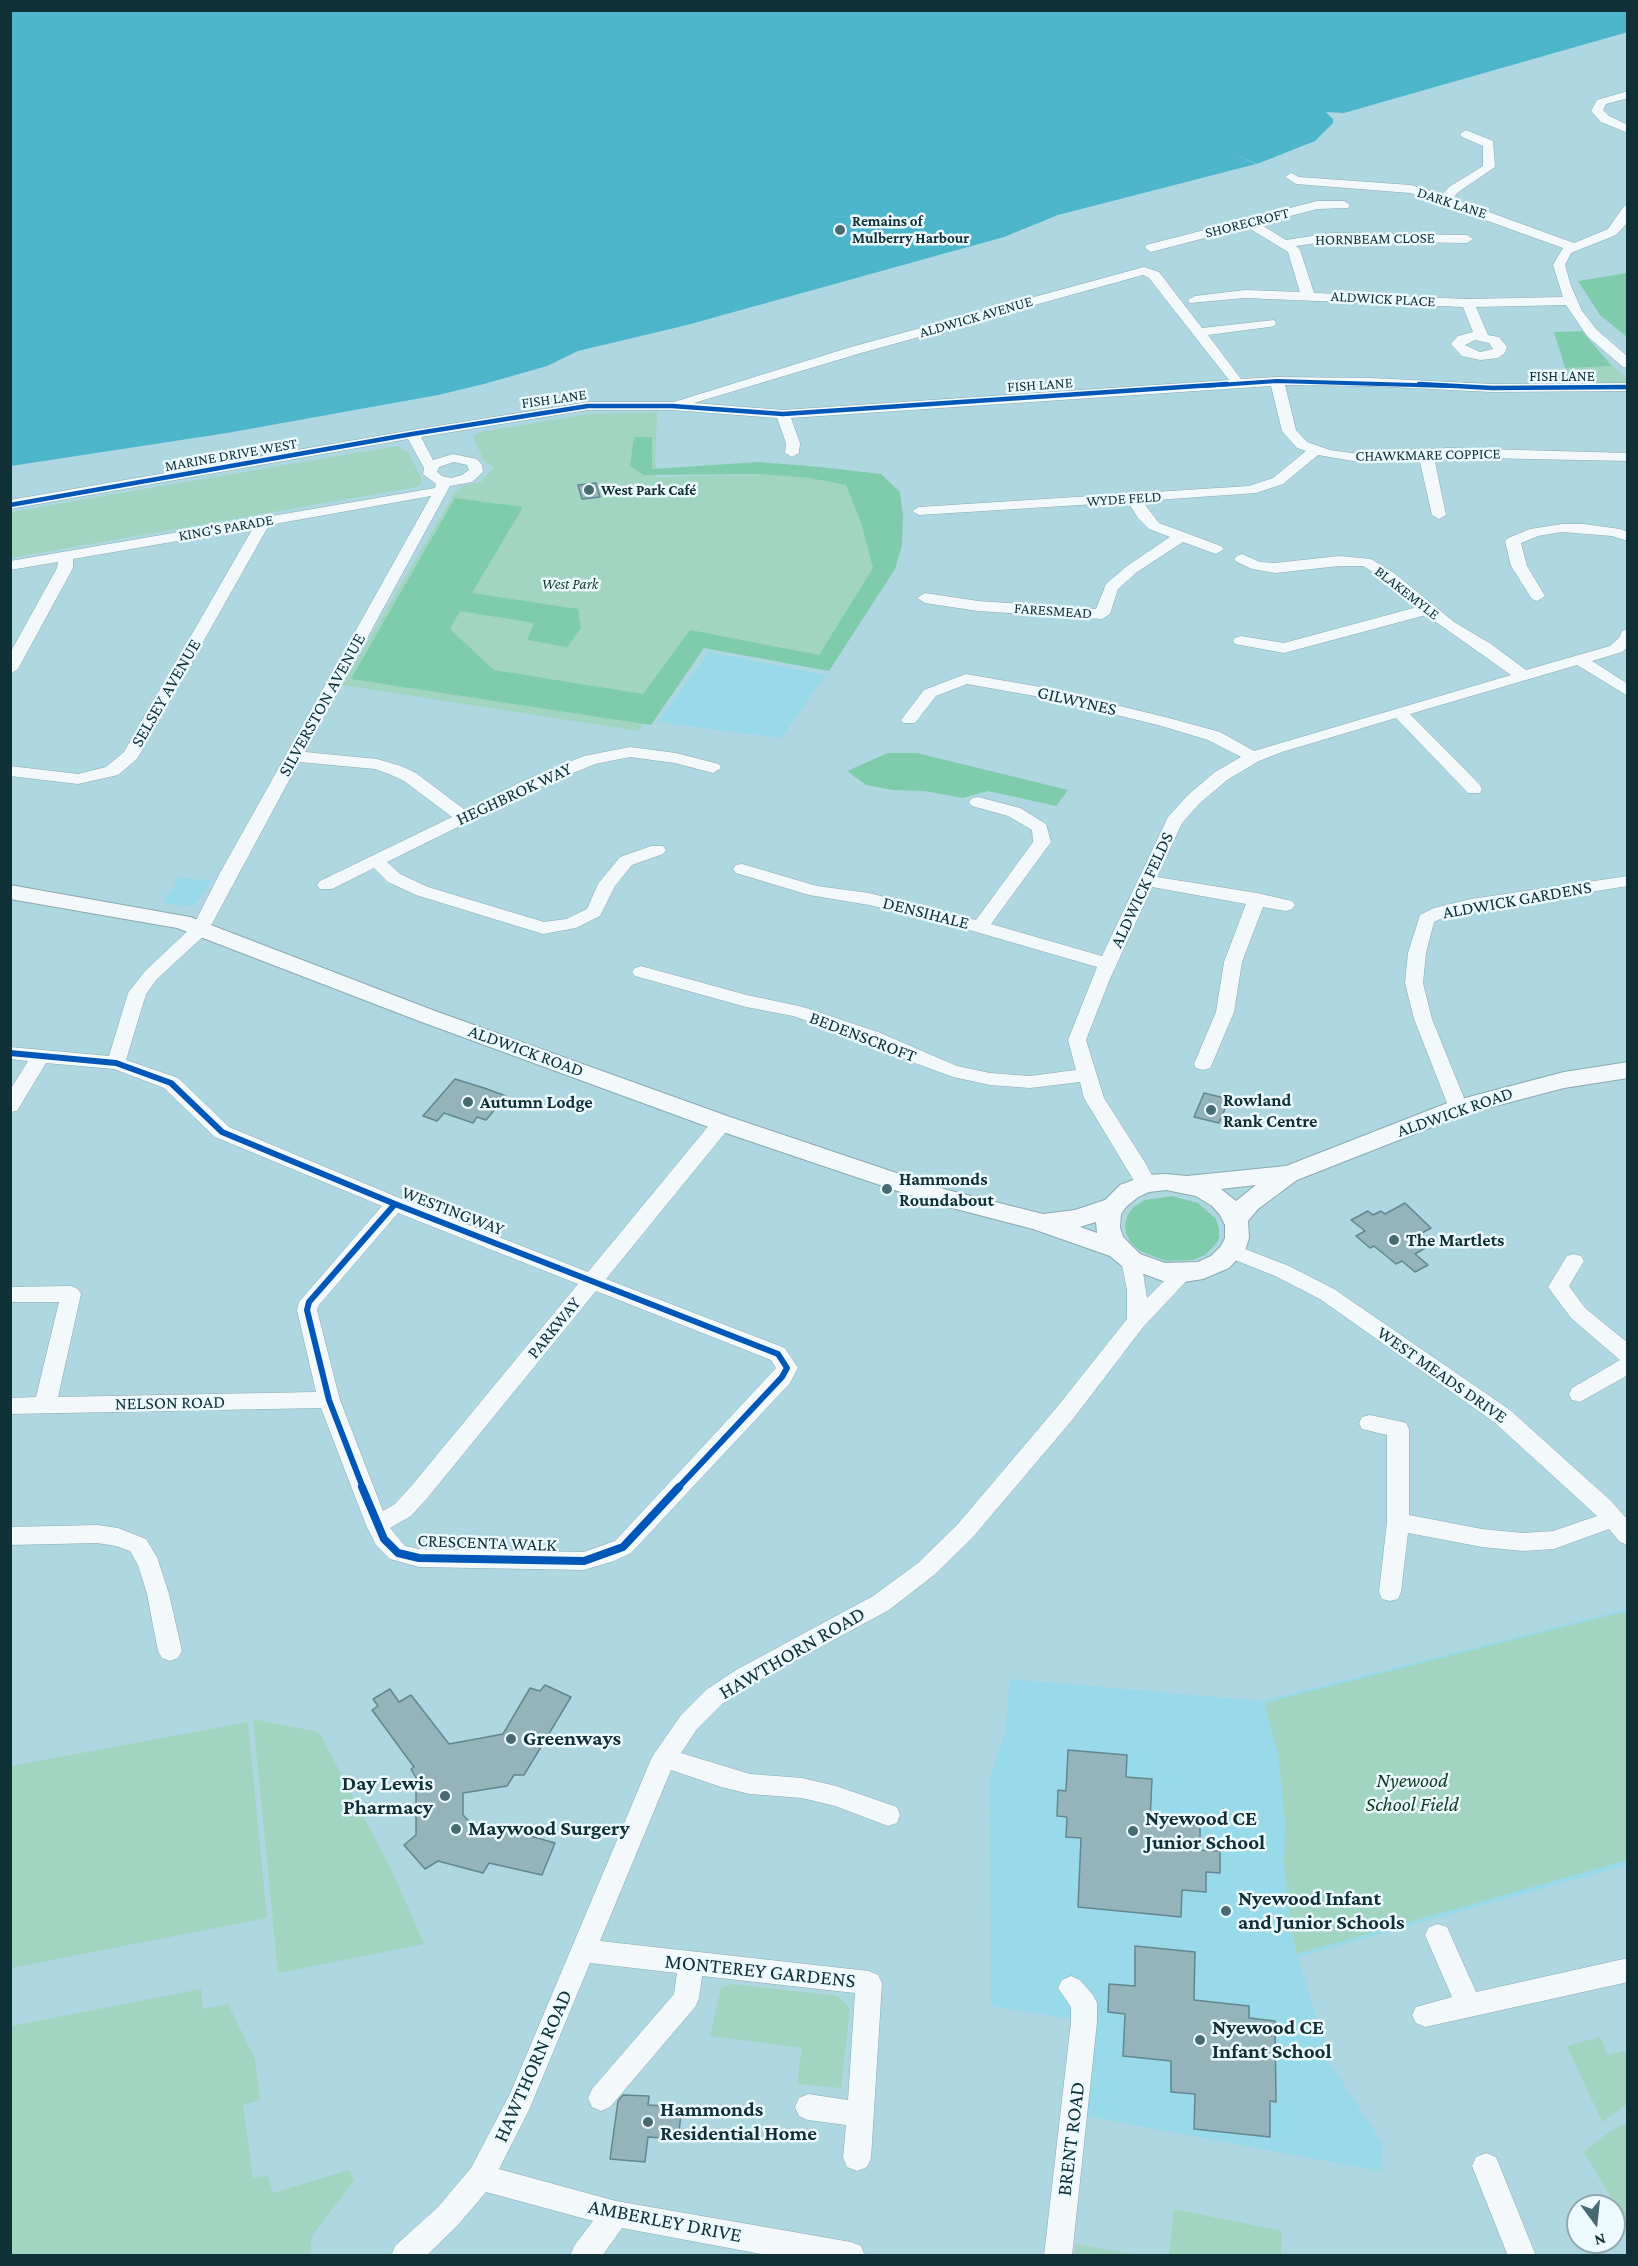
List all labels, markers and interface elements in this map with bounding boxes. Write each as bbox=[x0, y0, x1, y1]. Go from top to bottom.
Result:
street label: DARK LANE bbox=[1415, 183, 1489, 223]
street label: SHORECROFT bbox=[1203, 204, 1291, 242]
place label: Remains of Mulberry Harbour bbox=[852, 212, 969, 247]
marker: Remains of Mulberry Harbour bbox=[833, 223, 847, 237]
street label: HORNBEAM CLOSE bbox=[1315, 229, 1435, 249]
street label: ALDWICK PLACE bbox=[1330, 287, 1436, 311]
street label: ALDWICK AVENUE bbox=[917, 292, 1035, 342]
street label: FISH LANE bbox=[1529, 367, 1595, 385]
street label: FISH LANE bbox=[1007, 374, 1073, 396]
street label: FISH LANE bbox=[520, 386, 588, 412]
street label: MARINE DRIVE WEST bbox=[163, 434, 299, 476]
street label: CHAWKMARE COPPICE bbox=[1355, 445, 1501, 465]
place label: West Park Café bbox=[601, 481, 696, 499]
marker: West Park Café bbox=[582, 483, 596, 497]
street label: WYDE FELD bbox=[1086, 487, 1162, 511]
street label: KING'S PARADE bbox=[177, 511, 275, 545]
street label: BLAKEMYLE bbox=[1371, 562, 1443, 624]
park label: West Park bbox=[542, 575, 598, 593]
street label: FARESMEAD bbox=[1013, 599, 1093, 623]
street label: SILVERSTON AVENUE bbox=[274, 630, 370, 780]
street label: SELSEY AVENUE bbox=[126, 635, 206, 751]
street label: GILWYNES bbox=[1035, 681, 1119, 721]
street label: HEGHBROK WAY bbox=[453, 758, 575, 830]
street label: ALDWICK FELDS bbox=[1106, 829, 1178, 951]
street label: ALDWICK GARDENS bbox=[1441, 876, 1593, 924]
street label: DENSIHALE bbox=[881, 892, 971, 934]
street label: BEDENSCROFT bbox=[806, 1007, 920, 1067]
street label: ALDWICK ROAD bbox=[465, 1020, 587, 1082]
street label: ALDWICK ROAD bbox=[1394, 1082, 1516, 1142]
place label: Rowland Rank Centre bbox=[1223, 1089, 1317, 1132]
place label: Autumn Lodge bbox=[480, 1091, 593, 1113]
marker: Autumn Lodge bbox=[461, 1095, 475, 1109]
marker: Rowland Rank Centre bbox=[1204, 1103, 1218, 1117]
place label: Hammonds Roundabout bbox=[899, 1168, 994, 1210]
street label: WESTINGWAY bbox=[399, 1182, 507, 1240]
marker: Hammonds Roundabout bbox=[880, 1182, 894, 1196]
place label: The Martlets bbox=[1406, 1229, 1504, 1251]
marker: The Martlets bbox=[1387, 1233, 1401, 1247]
street label: PARKWAY bbox=[523, 1293, 585, 1363]
street label: WEST MEADS DRIVE bbox=[1373, 1322, 1511, 1428]
street label: NELSON ROAD bbox=[115, 1391, 225, 1415]
street label: CRESCENTA WALK bbox=[417, 1530, 557, 1556]
street label: HAWTHORN ROAD bbox=[714, 1601, 870, 1705]
place label: Greenways bbox=[523, 1726, 621, 1752]
marker: Greenways bbox=[504, 1732, 518, 1746]
park label: Nyewood School Field bbox=[1365, 1768, 1459, 1818]
place label: Day Lewis Pharmacy bbox=[342, 1771, 433, 1821]
marker: Day Lewis Pharmacy bbox=[438, 1789, 452, 1803]
place label: Nyewood CE Junior School bbox=[1145, 1806, 1265, 1856]
place label: Maywood Surgery bbox=[468, 1816, 630, 1842]
marker: Maywood Surgery bbox=[449, 1822, 463, 1836]
marker: Nyewood CE Junior School bbox=[1126, 1824, 1140, 1838]
place label: Nyewood Infant and Junior Schools bbox=[1238, 1886, 1405, 1936]
marker: Nyewood Infant and Junior Schools bbox=[1219, 1904, 1233, 1918]
street label: MONTEREY GARDENS bbox=[663, 1948, 857, 1994]
street label: HAWTHORN ROAD bbox=[488, 1986, 578, 2146]
place label: Nyewood CE Infant School bbox=[1212, 2015, 1332, 2065]
marker: Nyewood CE Infant School bbox=[1193, 2033, 1207, 2047]
street label: BRENT ROAD bbox=[1051, 2080, 1091, 2198]
place label: Hammonds Residential Home bbox=[660, 2097, 817, 2147]
marker: Hammonds Residential Home bbox=[641, 2115, 655, 2129]
street label: AMBERLEY DRIVE bbox=[586, 2194, 744, 2248]
north arrow bbox=[1566, 2194, 1626, 2254]
text: N bbox=[1593, 2230, 1608, 2250]

